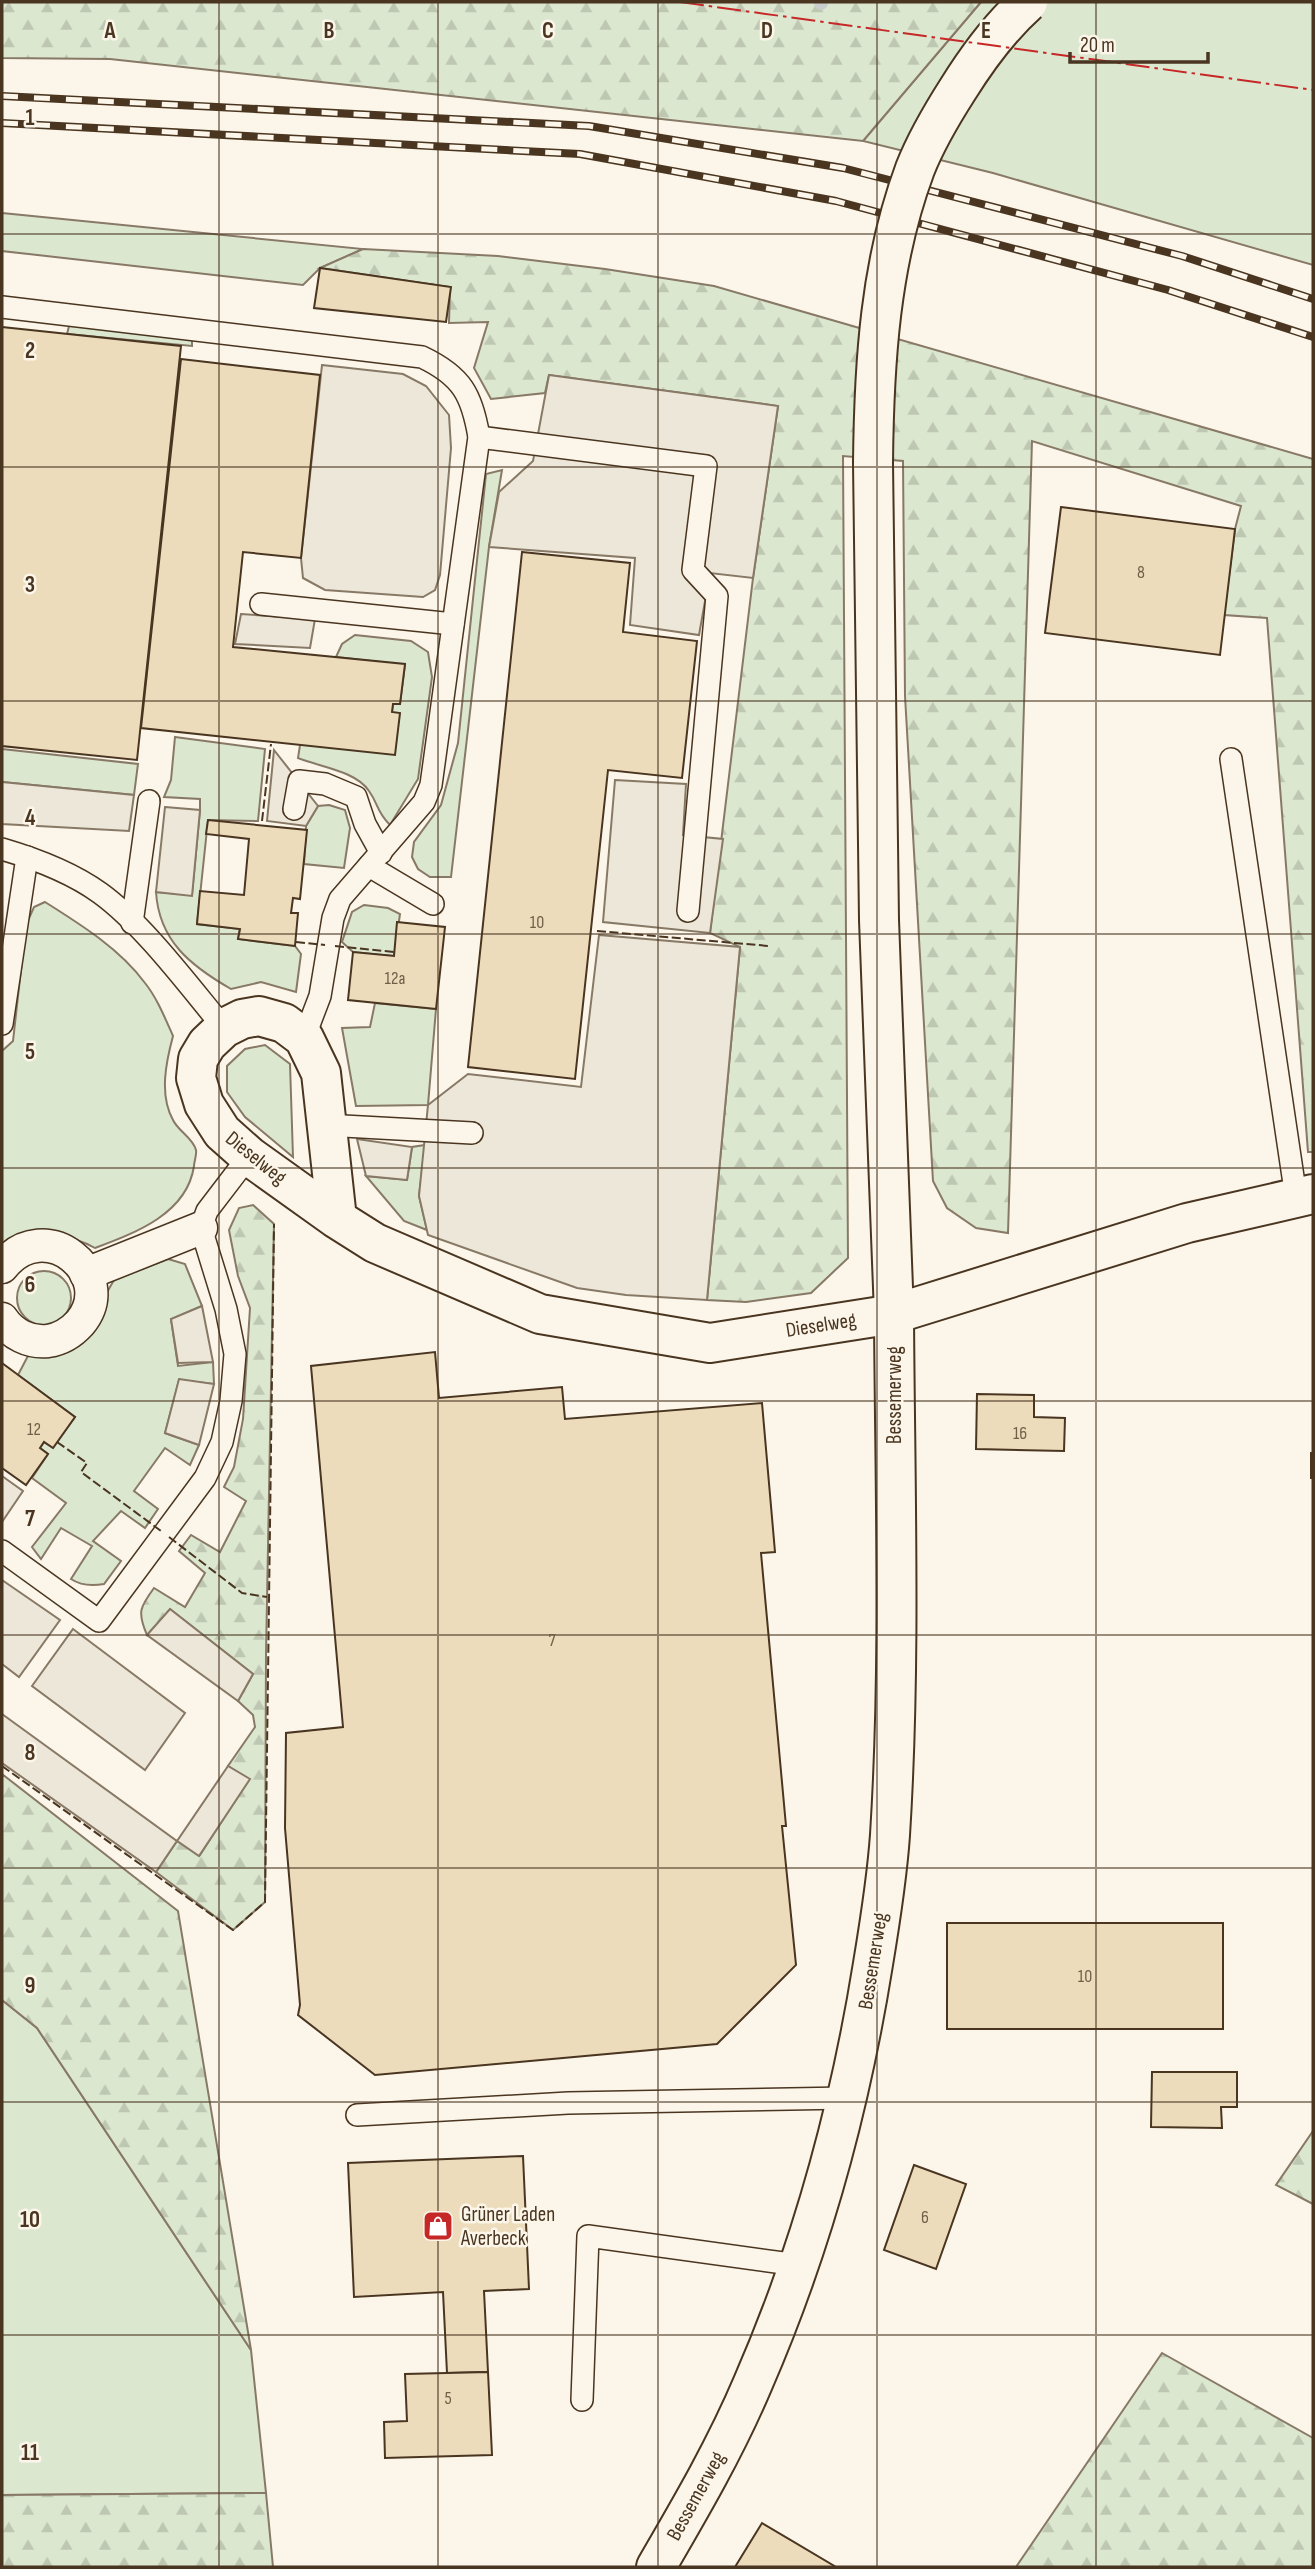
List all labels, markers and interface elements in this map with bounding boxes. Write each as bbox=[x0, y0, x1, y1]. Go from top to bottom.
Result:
text: A bbox=[104, 17, 117, 45]
text: B bbox=[324, 17, 335, 45]
text: C bbox=[542, 17, 554, 45]
text: D bbox=[761, 17, 773, 45]
text: E bbox=[981, 17, 991, 45]
scale bar bbox=[1070, 21, 1208, 65]
text: 20 m bbox=[1080, 33, 1115, 58]
text: 1 bbox=[25, 104, 35, 132]
text: 2 bbox=[25, 337, 35, 365]
house number: 8 bbox=[1137, 562, 1145, 583]
text: 3 bbox=[25, 571, 35, 599]
text: 4 bbox=[25, 804, 36, 832]
house number: 10 bbox=[530, 912, 544, 933]
house number: 12a bbox=[385, 968, 405, 989]
text: 5 bbox=[25, 1038, 35, 1066]
street label: Dieselweg bbox=[221, 1126, 291, 1190]
text: 6 bbox=[25, 1271, 35, 1299]
street label: Dieselweg bbox=[784, 1307, 858, 1343]
street label: Bessemerweg bbox=[882, 1346, 907, 1444]
house number: 12 bbox=[27, 1419, 41, 1440]
house number: 16 bbox=[1013, 1423, 1027, 1444]
text: 7 bbox=[25, 1505, 35, 1533]
house number: 7 bbox=[548, 1630, 556, 1651]
text: 8 bbox=[25, 1739, 36, 1767]
street label: Bessemerweg bbox=[853, 1911, 893, 2011]
house number: 10 bbox=[1078, 1966, 1092, 1987]
text: 9 bbox=[25, 1972, 35, 2000]
place label: Grüner Laden Averbeck bbox=[460, 2202, 555, 2251]
text: 10 bbox=[20, 2206, 40, 2234]
house number: 6 bbox=[921, 2207, 929, 2228]
shop icon: Grüner Laden Averbeck bbox=[421, 2209, 455, 2243]
house number: 5 bbox=[444, 2388, 452, 2409]
text: 11 bbox=[21, 2439, 39, 2467]
street label: Bessemerweg bbox=[661, 2447, 731, 2545]

